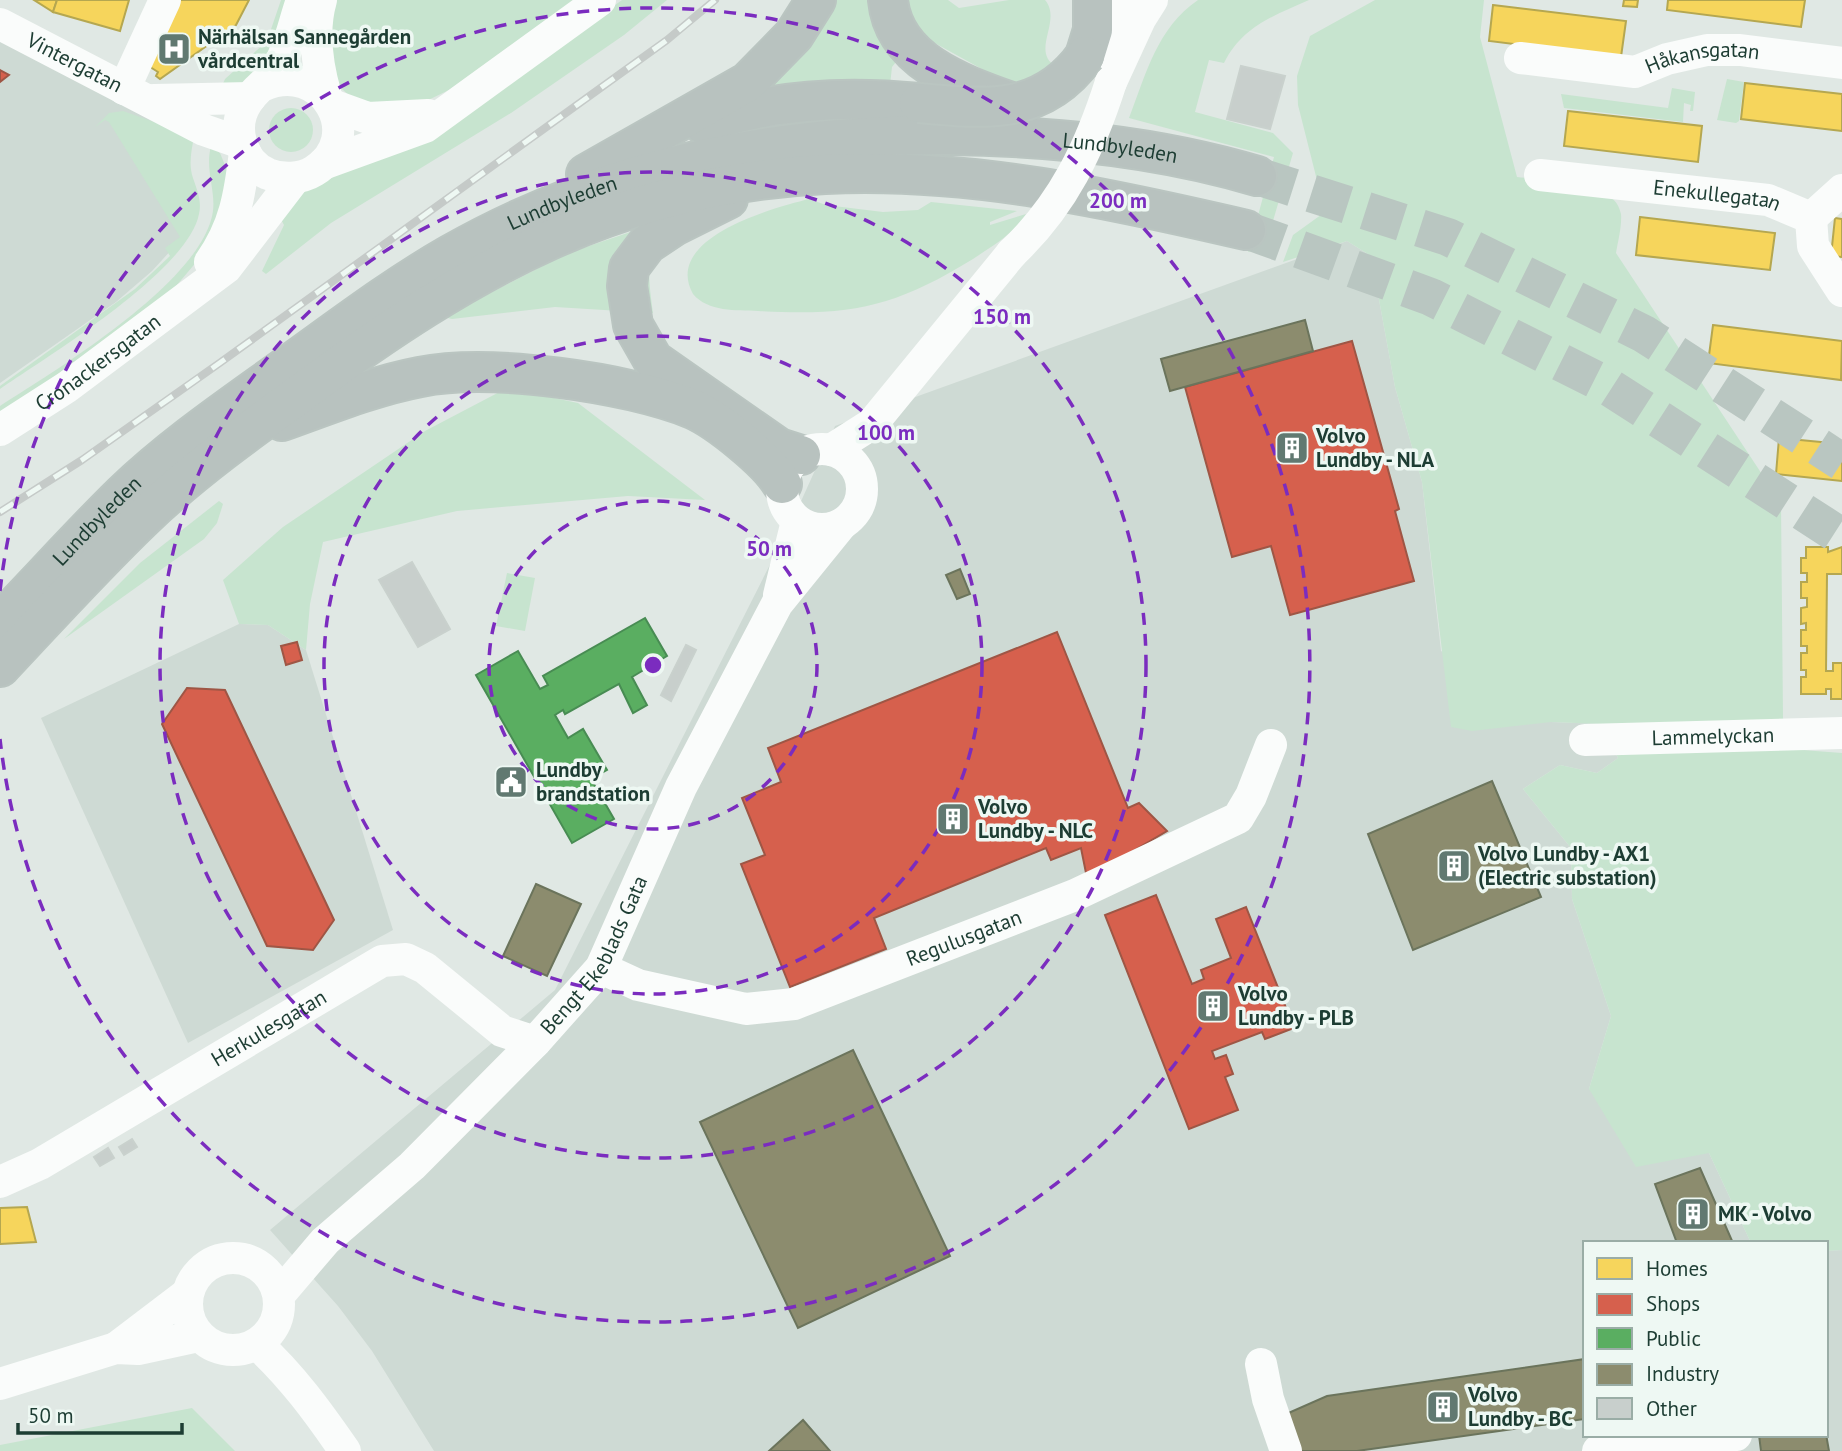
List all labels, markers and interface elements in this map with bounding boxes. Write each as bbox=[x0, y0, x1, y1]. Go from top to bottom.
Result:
place label: Närhälsan Sannegården vårdcentral bbox=[197, 23, 411, 74]
street label: Vintergatan bbox=[21, 26, 127, 98]
hospital icon: Närhälsan Sannegården vårdcentral bbox=[155, 30, 193, 68]
street label: Håkansgatan bbox=[1641, 36, 1761, 79]
street label: Lundbyleden bbox=[1062, 126, 1180, 169]
street label: Lundbyleden bbox=[503, 169, 620, 236]
street label: Enekullegatan bbox=[1652, 173, 1785, 217]
text: 200 m bbox=[1089, 187, 1147, 214]
text: 150 m bbox=[973, 303, 1031, 330]
street label: Cronackersgatan bbox=[30, 308, 166, 417]
text: 100 m bbox=[857, 419, 915, 446]
place label: Volvo Lundby - NLA bbox=[1315, 422, 1435, 473]
building icon: Volvo Lundby - NLA bbox=[1273, 429, 1311, 467]
street label: Lundbyleden bbox=[46, 470, 147, 571]
text: 50 m bbox=[746, 535, 792, 562]
centre of rings bbox=[641, 653, 665, 677]
street label: Lammelyckan bbox=[1651, 721, 1775, 751]
place label: Lundby brandstation bbox=[536, 756, 650, 807]
public building icon: Lundby brandstation bbox=[492, 763, 530, 801]
place label: Volvo Lundby - NLC bbox=[977, 793, 1093, 844]
building icon: Volvo Lundby - NLC bbox=[934, 800, 972, 838]
place label: Volvo Lundby - AX1 (Electric substation) bbox=[1477, 840, 1657, 891]
building icon: Volvo Lundby - AX1 (Electric substation) bbox=[1435, 847, 1473, 885]
street label: Bengt Ekeblads Gata bbox=[534, 871, 653, 1040]
street label: Regulusgatan bbox=[902, 903, 1025, 972]
place label: Volvo Lundby - PLB bbox=[1237, 980, 1354, 1031]
street label: Herkulesgatan bbox=[206, 983, 331, 1072]
building icon: Volvo Lundby - PLB bbox=[1194, 987, 1232, 1025]
building icon: MK - Volvo bbox=[1674, 1195, 1712, 1233]
place label: MK - Volvo bbox=[1718, 1200, 1812, 1227]
legend bbox=[1583, 1241, 1828, 1437]
text: Homes bbox=[1646, 1255, 1708, 1282]
text: Shops bbox=[1646, 1290, 1700, 1317]
text: Public bbox=[1646, 1325, 1701, 1352]
text: Industry bbox=[1646, 1360, 1719, 1387]
place label: Volvo Lundby - BC bbox=[1467, 1381, 1573, 1432]
building icon: Volvo Lundby - BC bbox=[1424, 1388, 1462, 1426]
scale bar bbox=[18, 1392, 182, 1436]
text: Other bbox=[1646, 1395, 1697, 1422]
text: 50 m bbox=[28, 1402, 74, 1429]

